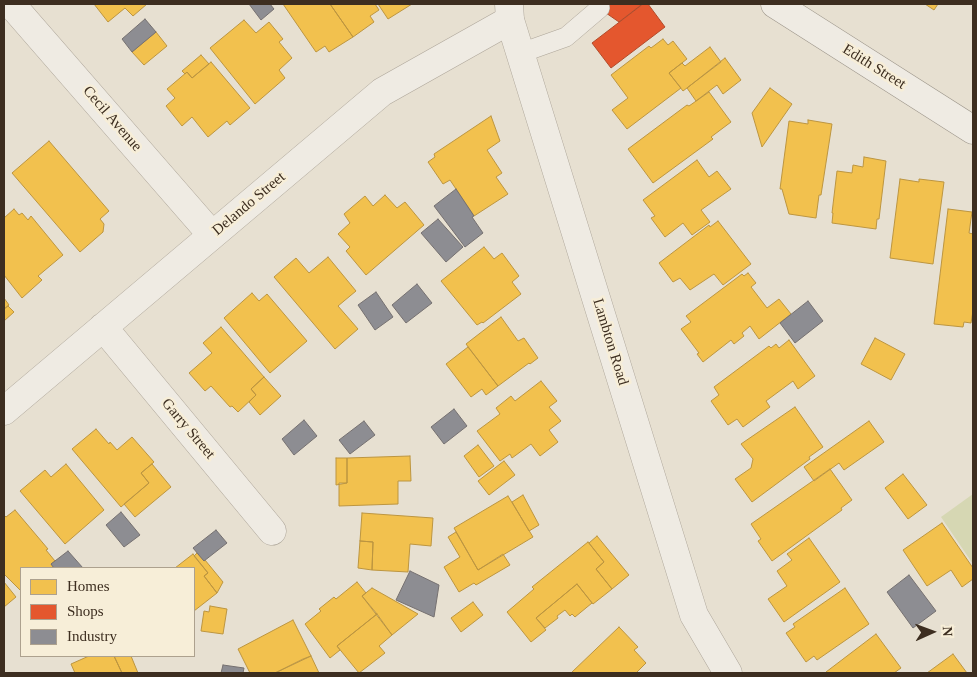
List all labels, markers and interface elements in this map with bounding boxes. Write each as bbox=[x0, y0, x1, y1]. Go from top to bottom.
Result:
street label: Edith Street bbox=[839, 40, 909, 94]
street label: Cecil Avenue bbox=[79, 83, 145, 155]
street label: Delando Street bbox=[209, 168, 289, 240]
street label: Lambton Road bbox=[588, 297, 632, 387]
street label: Garry Street bbox=[157, 395, 219, 463]
legend bbox=[20, 567, 195, 657]
text: Homes bbox=[67, 578, 110, 594]
text: Shops bbox=[67, 603, 104, 619]
north arrow bbox=[907, 607, 957, 657]
text: N bbox=[940, 626, 955, 637]
text: Industry bbox=[67, 628, 117, 644]

